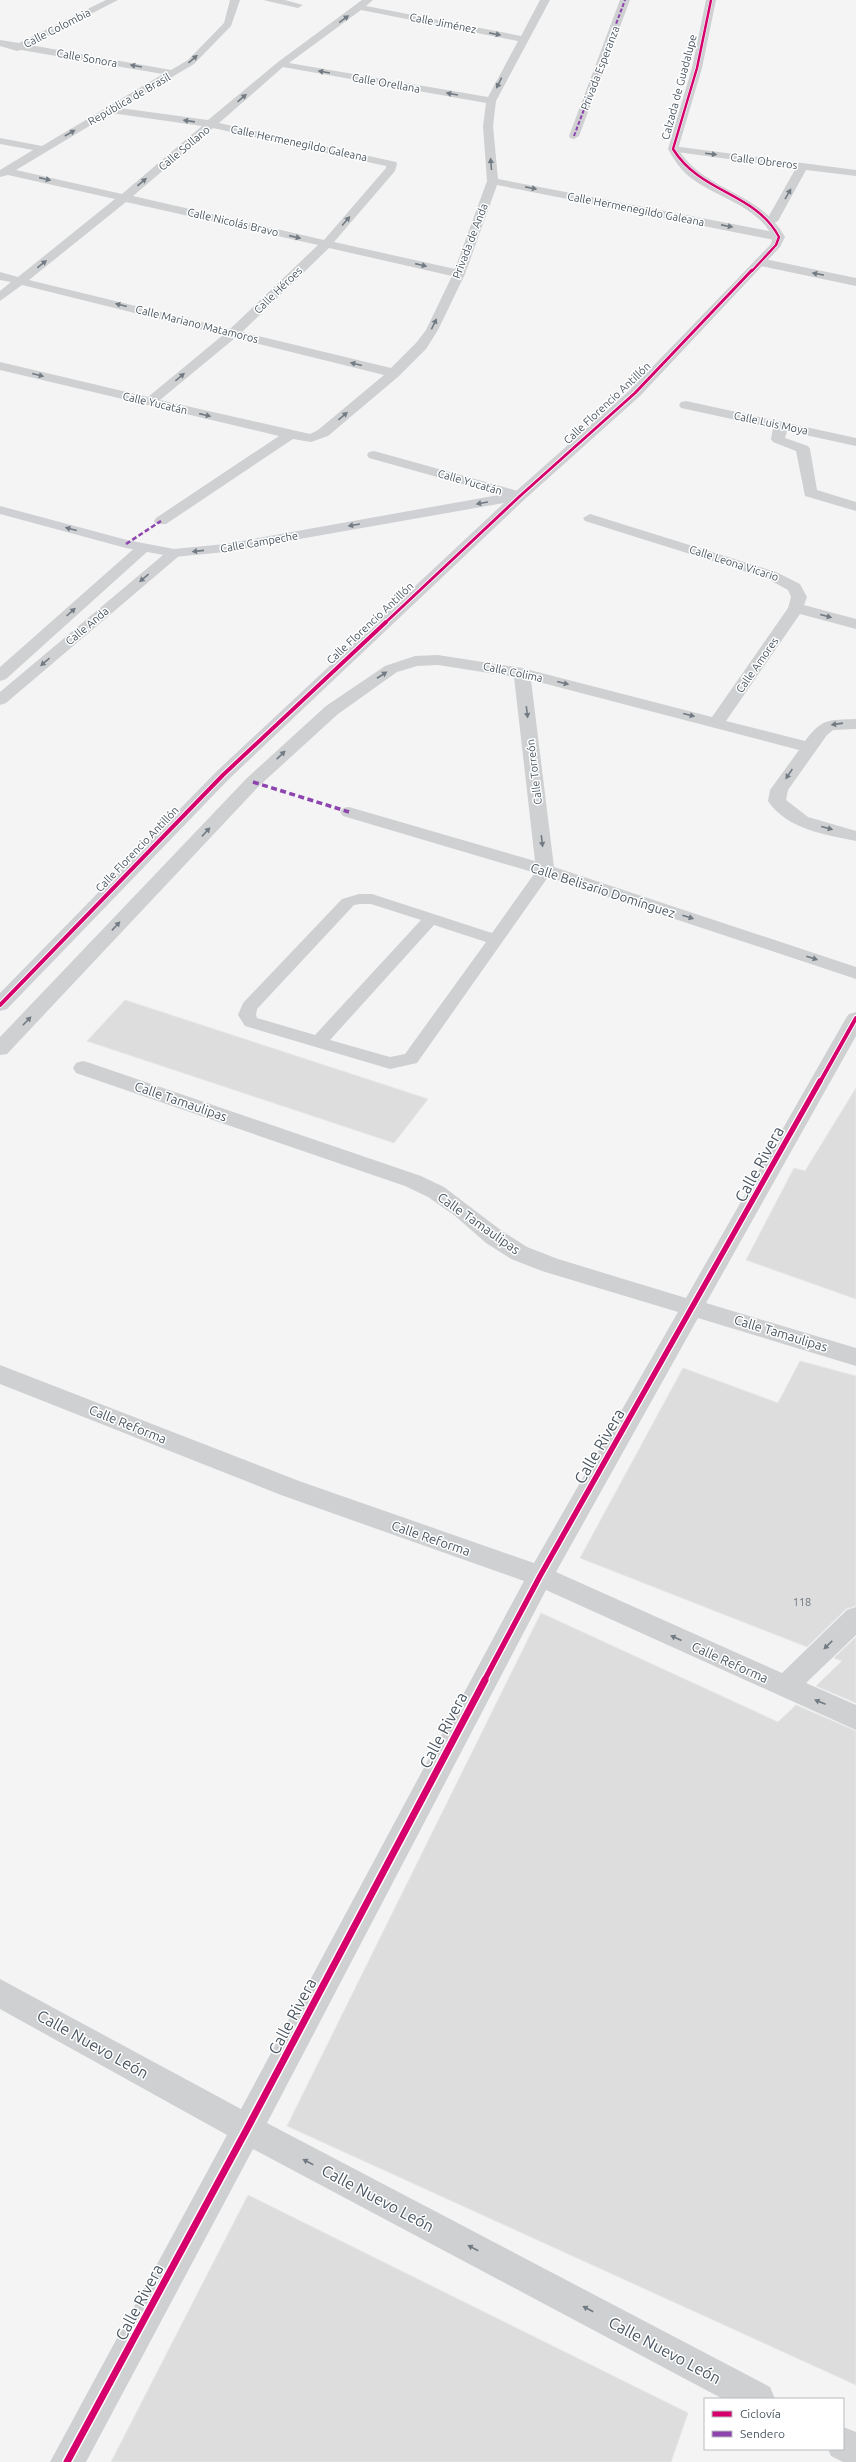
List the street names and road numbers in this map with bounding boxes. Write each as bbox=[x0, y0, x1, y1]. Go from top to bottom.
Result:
street label: Calle Colombia bbox=[22, 6, 92, 50]
street label: Calle Jiménez bbox=[409, 11, 477, 35]
street label: Privada Esperanza bbox=[578, 24, 622, 112]
street label: Calzada de Guadalupe bbox=[659, 33, 699, 141]
street label: Calle Sonora bbox=[56, 47, 118, 69]
street label: República de Brasil bbox=[86, 70, 172, 127]
street label: Calle Orellana bbox=[351, 71, 421, 95]
street label: Calle Sollano bbox=[156, 123, 212, 173]
street label: Calle Hermenegildo Galeana bbox=[230, 123, 368, 163]
street label: Calle Obreros bbox=[730, 151, 798, 171]
street label: Calle Hermenegildo Galeana bbox=[566, 190, 706, 228]
street label: Privada de Anda bbox=[450, 202, 490, 280]
street label: Calle Nicolás Bravo bbox=[186, 206, 280, 238]
street label: Calle Héroes bbox=[252, 264, 305, 316]
street label: Calle Mariano Matamoros bbox=[134, 303, 260, 345]
street label: Calle Florencio Antillón bbox=[561, 360, 653, 446]
street label: Calle Yucatán bbox=[121, 390, 189, 416]
street label: Calle Luis Moya bbox=[733, 409, 809, 437]
street label: Calle Yucatán bbox=[437, 467, 503, 497]
street label: Calle Campeche bbox=[219, 529, 299, 555]
street label: Calle Leona Vicario bbox=[688, 543, 780, 583]
street label: Calle Florencio Antillón bbox=[324, 580, 416, 666]
street label: Calle Anda bbox=[63, 605, 111, 647]
street label: Calle Amores bbox=[733, 635, 781, 695]
street label: Calle Colima bbox=[482, 660, 544, 684]
street label: Calle Torreón bbox=[524, 739, 544, 805]
street label: Calle Florencio Antillón bbox=[93, 804, 181, 894]
street label: Calle Belisario Domínguez bbox=[529, 860, 677, 920]
street label: Calle Tamaulipas bbox=[133, 1079, 229, 1123]
street label: Calle Rivera bbox=[731, 1123, 787, 1205]
street label: Calle Tamaulipas bbox=[435, 1189, 523, 1257]
street label: Calle Tamaulipas bbox=[733, 1312, 830, 1354]
street label: Calle Reforma bbox=[87, 1402, 169, 1446]
street label: Calle Rivera bbox=[570, 1405, 628, 1487]
street label: Calle Reforma bbox=[390, 1518, 472, 1558]
street label: Calle Reforma bbox=[690, 1639, 770, 1685]
street label: Calle Rivera bbox=[415, 1689, 471, 1771]
street label: Calle Rivera bbox=[264, 1975, 320, 2057]
street label: Calle Nuevo León bbox=[34, 2006, 152, 2082]
street label: Calle Nuevo León bbox=[319, 2161, 437, 2235]
street label: Calle Rivera bbox=[111, 2261, 167, 2343]
street label: Calle Nuevo León bbox=[606, 2313, 724, 2387]

